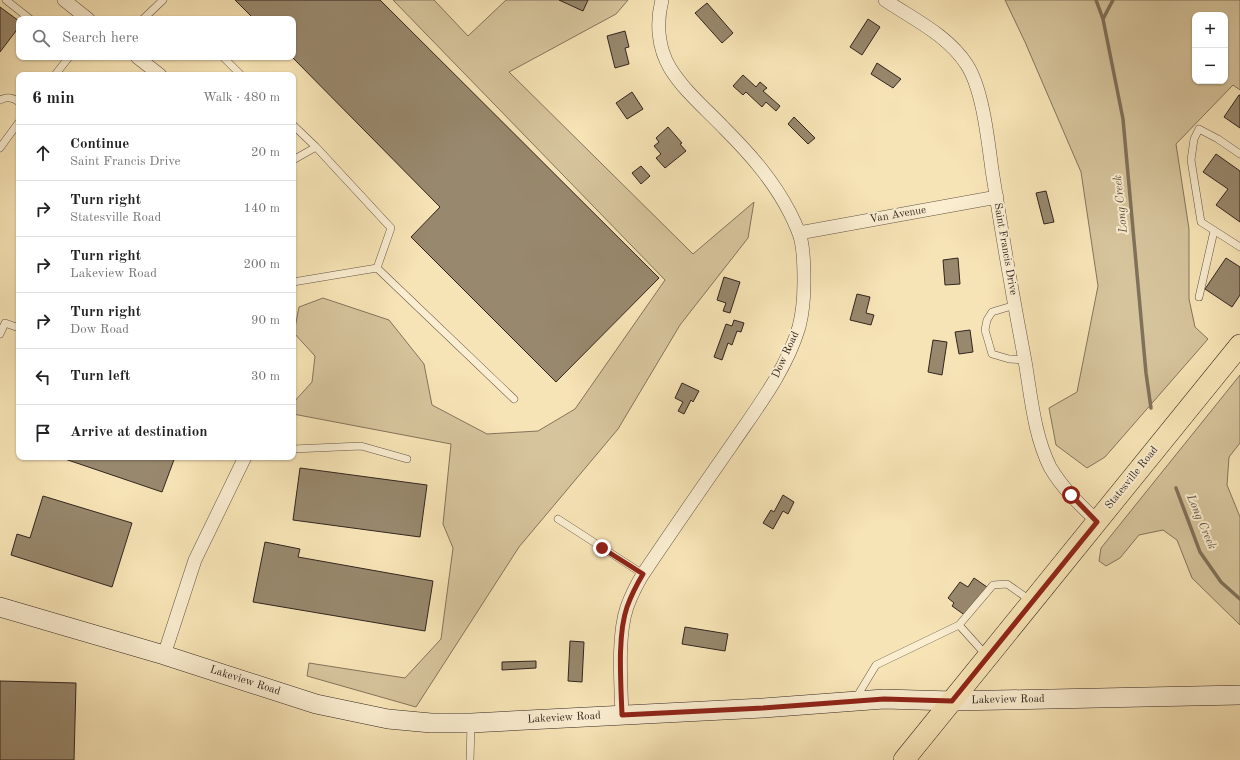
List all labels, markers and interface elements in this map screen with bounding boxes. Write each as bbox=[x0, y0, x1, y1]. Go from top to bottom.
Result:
map controls bbox=[1192, 12, 1228, 84]
button: + bbox=[1192, 12, 1228, 48]
search box bbox=[16, 16, 296, 60]
icon: search bbox=[30, 27, 52, 49]
text: Search here bbox=[62, 31, 139, 46]
button: − bbox=[1192, 48, 1228, 84]
text: 6 min bbox=[32, 90, 75, 107]
text: Walk · 480 m bbox=[203, 91, 280, 104]
text: Continue bbox=[70, 137, 129, 152]
icon: ahead bbox=[32, 142, 54, 164]
text: 20 m bbox=[251, 146, 280, 159]
text: Saint Francis Drive bbox=[70, 155, 180, 168]
water label: Long Creek bbox=[1112, 174, 1130, 235]
text: Turn right bbox=[70, 193, 141, 208]
icon: right bbox=[32, 198, 54, 220]
text: 140 m bbox=[243, 202, 280, 215]
street label: Saint Francis Drive bbox=[991, 202, 1019, 296]
street label: Van Avenue bbox=[869, 205, 927, 225]
text: Statesville Road bbox=[70, 211, 161, 224]
text: Turn right bbox=[70, 249, 141, 264]
icon: right bbox=[32, 254, 54, 276]
text: 200 m bbox=[243, 258, 280, 271]
text: Lakeview Road bbox=[70, 267, 157, 280]
text: Turn right bbox=[70, 305, 141, 320]
icon: right bbox=[32, 310, 54, 332]
text: 90 m bbox=[251, 314, 280, 327]
text: Dow Road bbox=[70, 323, 129, 336]
street label: Dow Road bbox=[770, 330, 802, 380]
icon: left bbox=[32, 366, 54, 388]
text: Turn left bbox=[70, 369, 130, 384]
text: 30 m bbox=[251, 370, 280, 383]
icon: arrive bbox=[32, 422, 54, 444]
text: Arrive at destination bbox=[70, 425, 208, 440]
street label: Statesville Road bbox=[1103, 444, 1161, 511]
route start bbox=[1062, 486, 1080, 504]
water label: Long Creek bbox=[1184, 492, 1218, 551]
route end bbox=[593, 539, 611, 557]
street label: Lakeview Road bbox=[208, 664, 282, 698]
street label: Lakeview Road bbox=[971, 694, 1045, 706]
street label: Lakeview Road bbox=[527, 711, 601, 725]

